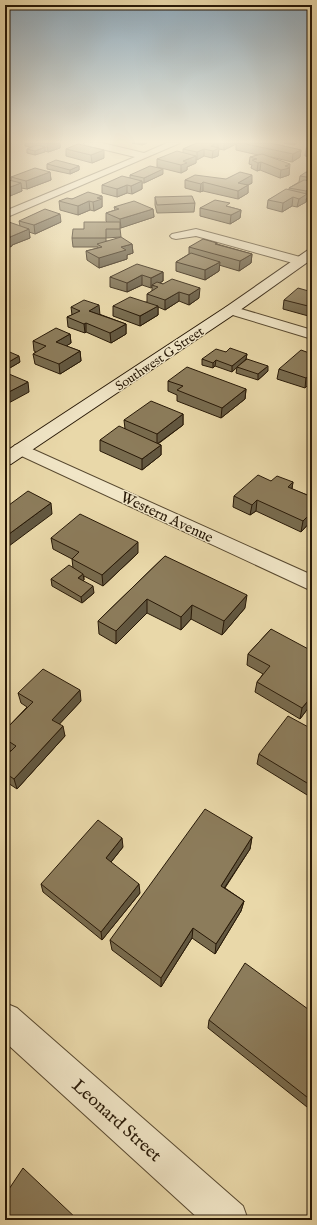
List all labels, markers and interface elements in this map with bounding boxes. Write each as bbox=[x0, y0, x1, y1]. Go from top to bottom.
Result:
street label: Southwest G Street bbox=[112, 323, 208, 395]
street label: Western Avenue bbox=[117, 488, 216, 547]
street label: Leonard Street bbox=[66, 1075, 166, 1167]

